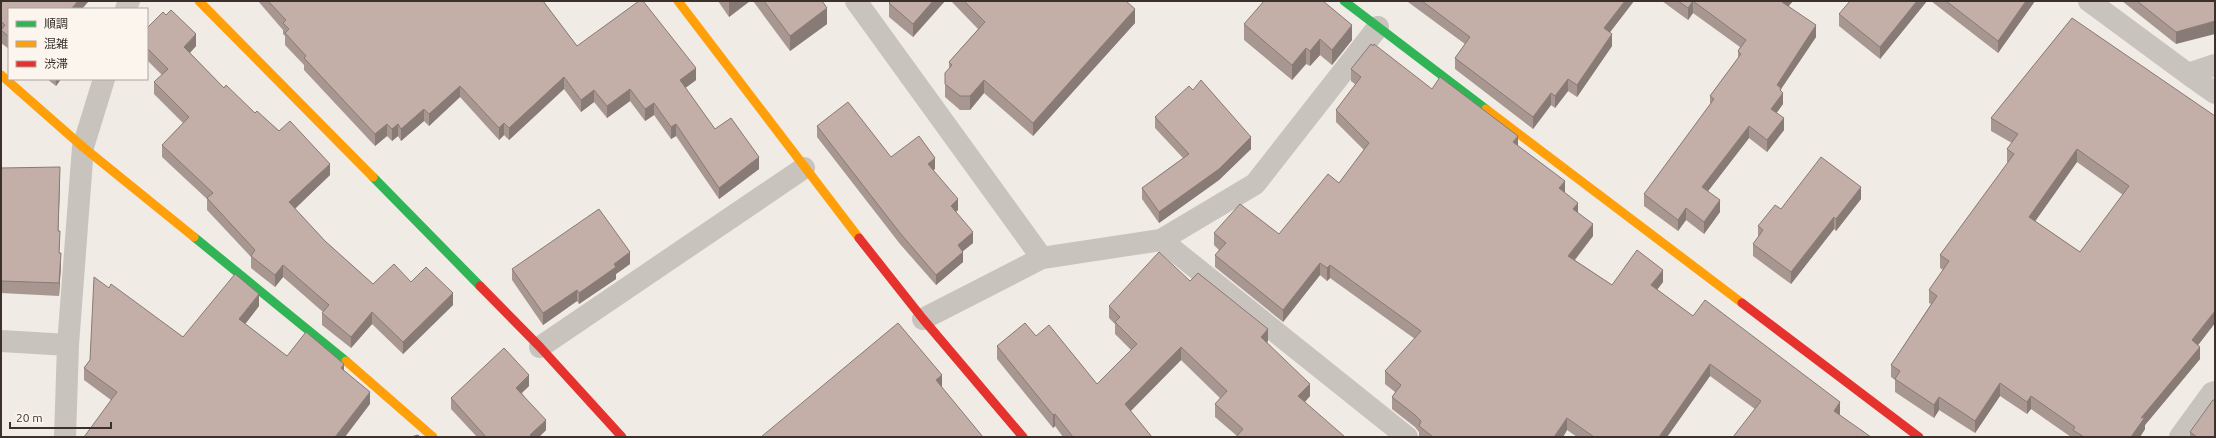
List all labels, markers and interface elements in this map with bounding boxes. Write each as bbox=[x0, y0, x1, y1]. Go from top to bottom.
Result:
legend bbox=[8, 8, 148, 80]
text: 順調 bbox=[44, 17, 68, 30]
text: 混雑 bbox=[44, 37, 68, 50]
text: 渋滞 bbox=[44, 57, 68, 70]
scale bar bbox=[10, 404, 111, 430]
text: 20 m bbox=[16, 411, 43, 424]

